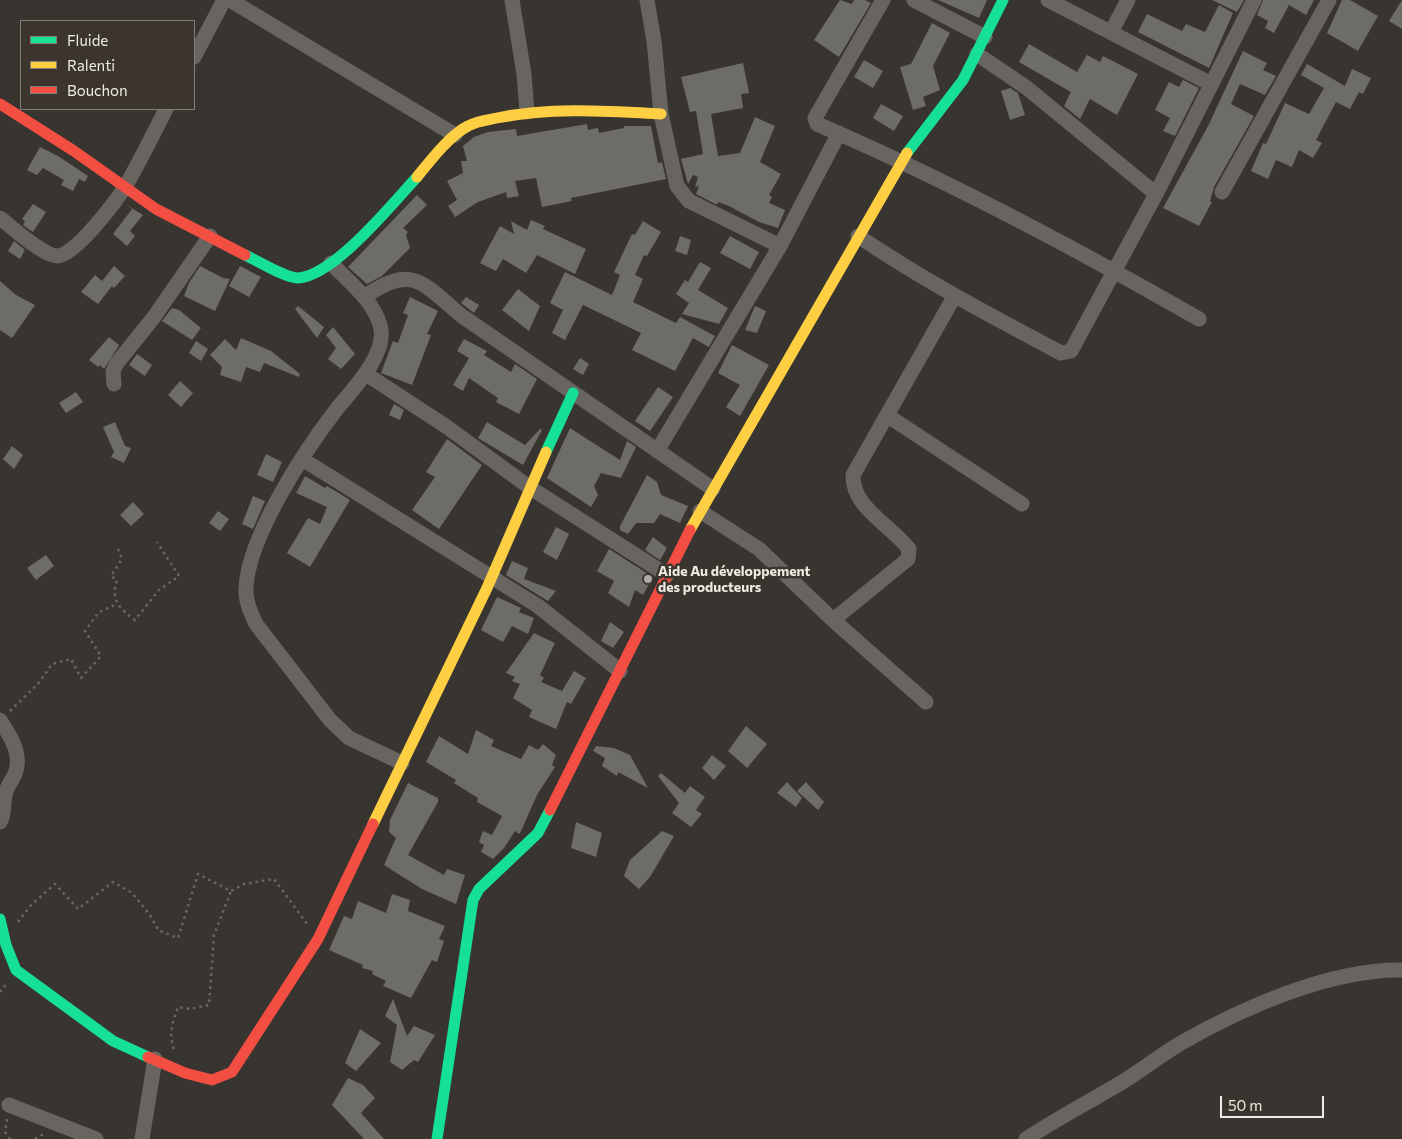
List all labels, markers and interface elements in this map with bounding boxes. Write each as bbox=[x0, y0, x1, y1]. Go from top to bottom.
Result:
legend bbox=[20, 20, 195, 110]
text: Fluide bbox=[67, 31, 108, 49]
text: Ralenti bbox=[67, 56, 115, 74]
text: Bouchon bbox=[67, 81, 128, 99]
place label: Aide Au développement des producteurs bbox=[658, 563, 811, 596]
marker: Aide Au développement des producteurs bbox=[642, 573, 654, 585]
scale bar bbox=[1222, 1086, 1326, 1118]
text: 50 m bbox=[1228, 1096, 1262, 1114]

